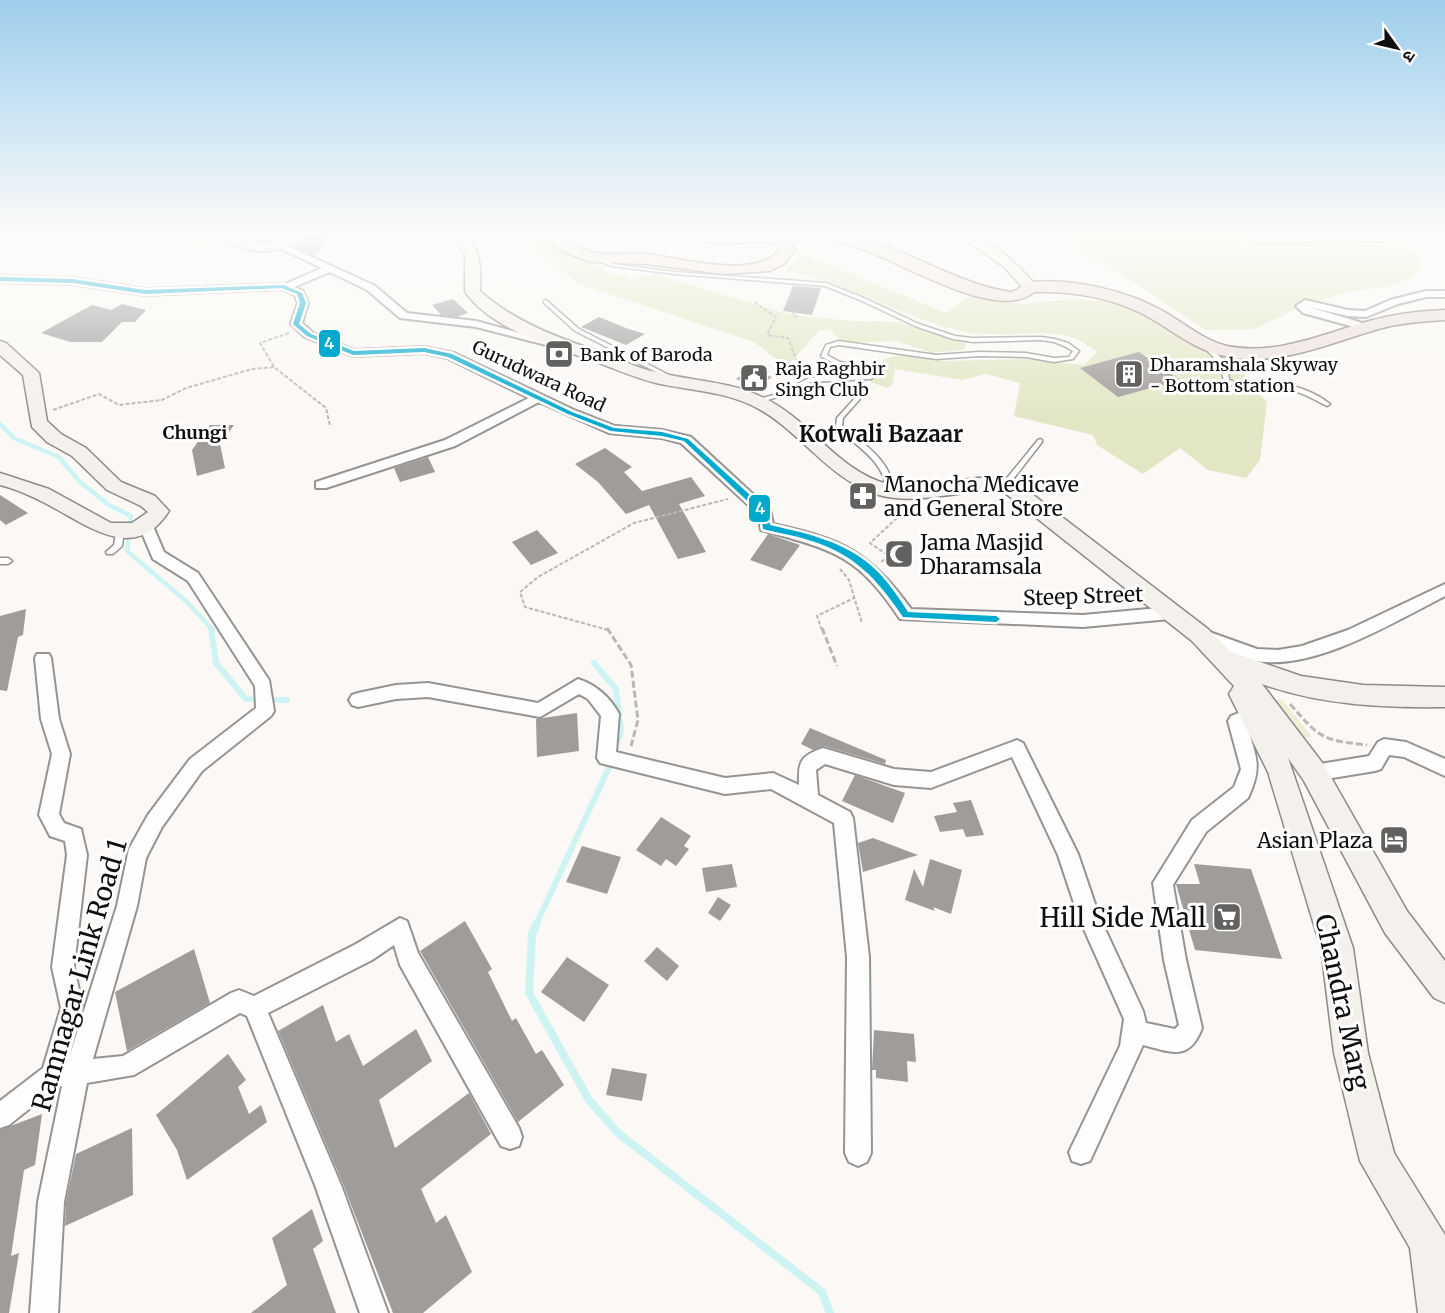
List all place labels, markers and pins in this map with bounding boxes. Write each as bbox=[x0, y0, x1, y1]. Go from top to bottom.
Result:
bank icon: Bank of Baroda bbox=[543, 338, 575, 370]
place label: Bank of Baroda bbox=[580, 343, 713, 366]
place label: Dharamshala Skyway - Bottom station bbox=[1150, 353, 1339, 397]
place label: Raja Raghbir Singh Club bbox=[775, 357, 886, 401]
building icon: Dharamshala Skyway - Bottom station bbox=[1113, 358, 1145, 390]
public building icon: Raja Raghbir Singh Club bbox=[738, 362, 770, 394]
place label: Manocha Medicave and General Store bbox=[884, 471, 1079, 522]
pharmacy icon: Manocha Medicave and General Store bbox=[847, 480, 879, 512]
place label: Jama Masjid Dharamsala bbox=[919, 529, 1044, 580]
mosque icon: Jama Masjid Dharamsala bbox=[883, 538, 915, 570]
hotel icon: Asian Plaza bbox=[1378, 824, 1410, 856]
place label: Asian Plaza bbox=[1256, 827, 1373, 854]
place label: Hill Side Mall bbox=[1040, 901, 1206, 934]
supermarket icon: Hill Side Mall bbox=[1211, 901, 1243, 933]

